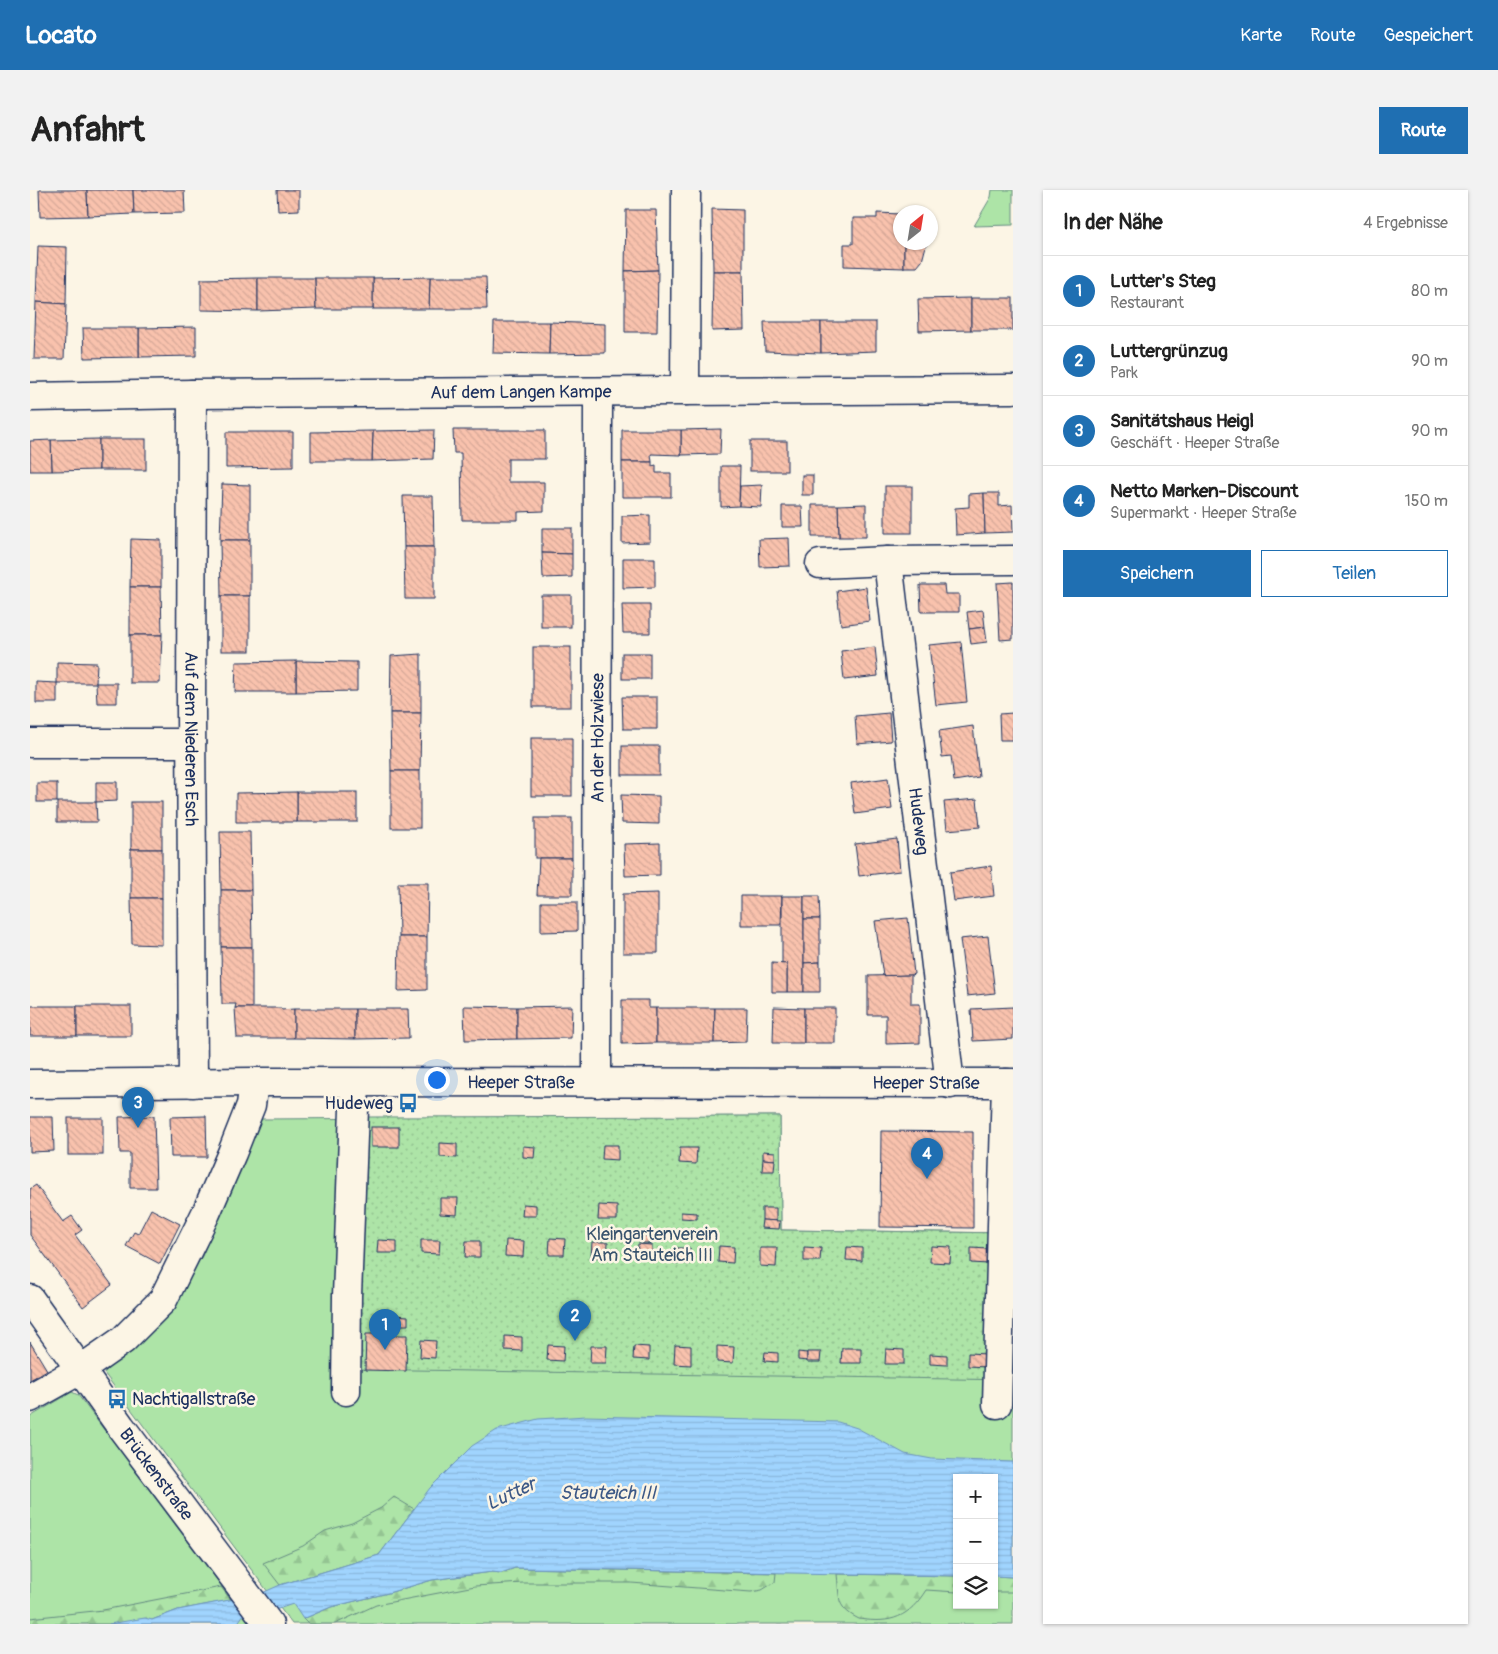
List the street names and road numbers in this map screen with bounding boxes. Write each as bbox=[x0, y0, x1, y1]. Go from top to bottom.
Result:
street label: Auf dem Langen Kampe bbox=[430, 380, 612, 404]
street label: Auf dem Niederen Esch bbox=[179, 652, 203, 826]
street label: An der Holzwiese bbox=[586, 673, 609, 803]
street label: Hudeweg bbox=[903, 786, 934, 857]
street label: Heeper Straße bbox=[467, 1071, 575, 1094]
street label: Heeper Straße bbox=[872, 1071, 980, 1094]
street label: Brückenstraße bbox=[114, 1423, 199, 1525]

